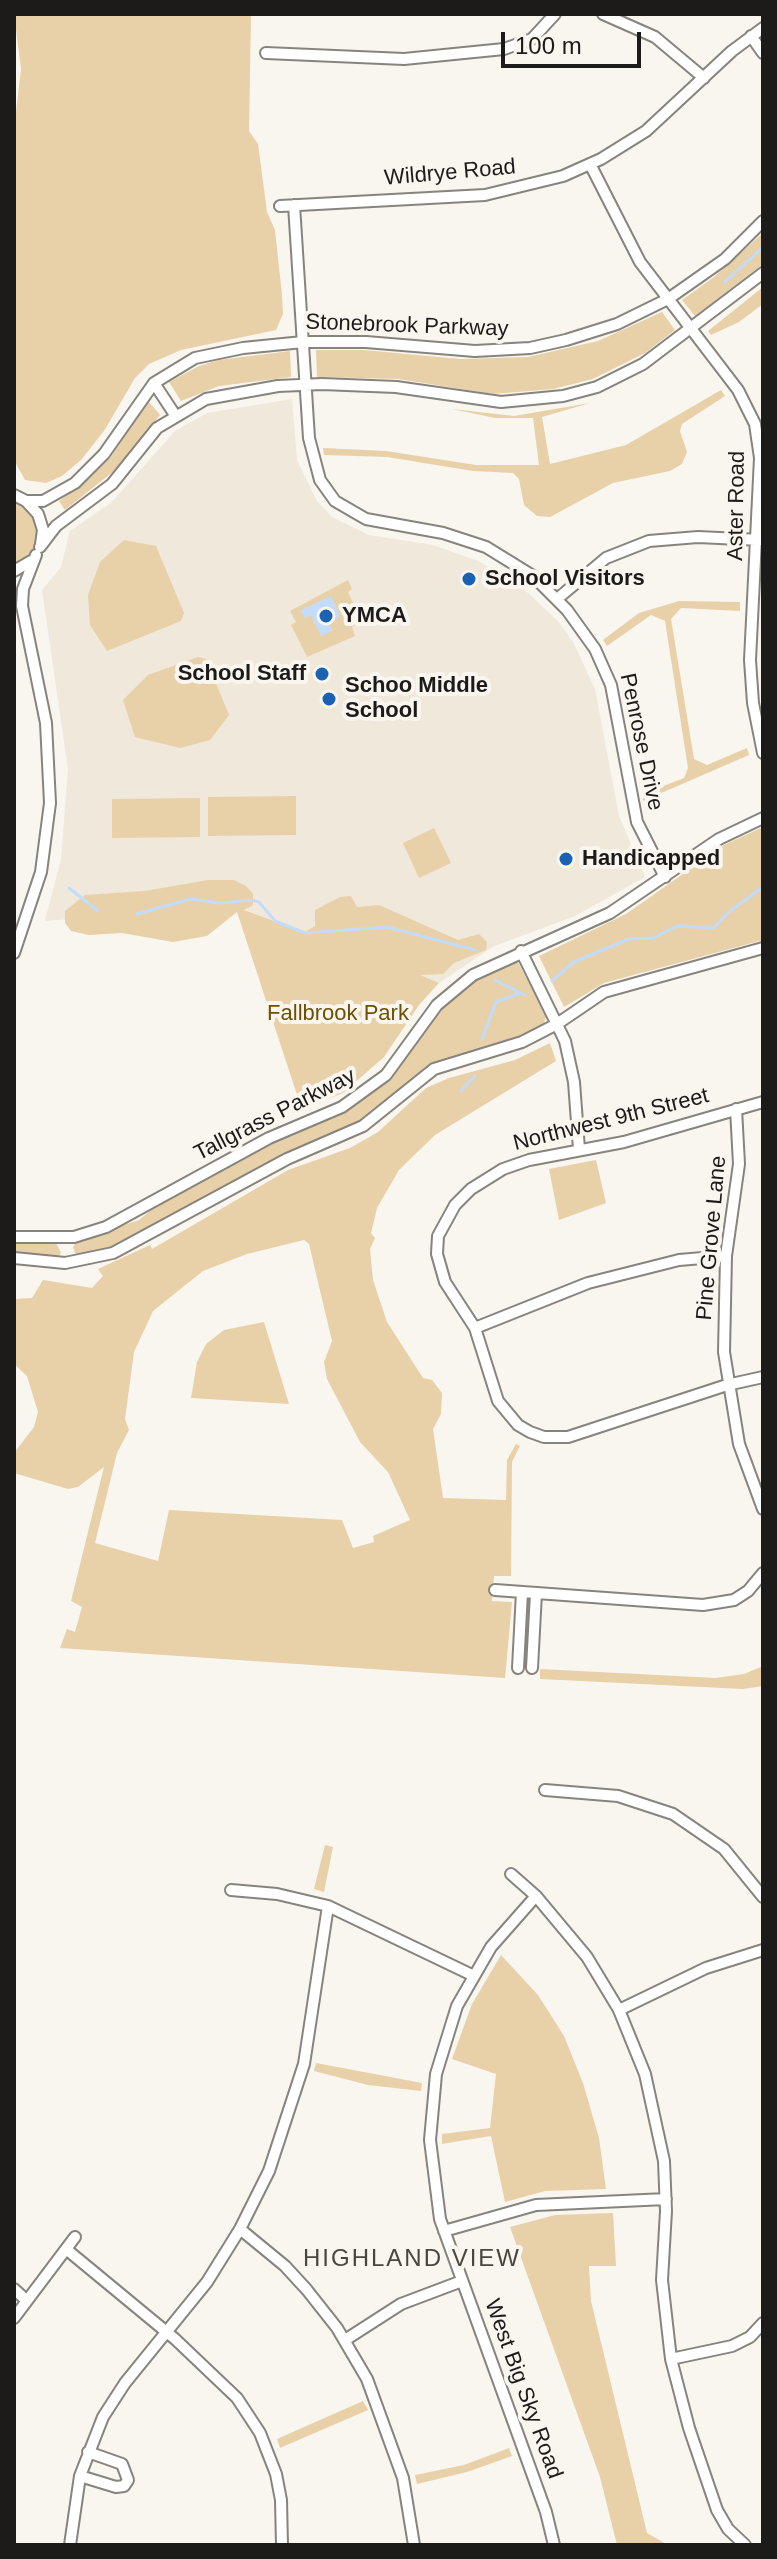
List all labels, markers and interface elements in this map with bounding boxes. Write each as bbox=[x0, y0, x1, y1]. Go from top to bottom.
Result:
scale bar bbox=[505, 16, 645, 66]
text: 100 m bbox=[515, 32, 582, 59]
street label: Wildrye Road bbox=[383, 154, 517, 192]
street label: Stonebrook Parkway bbox=[305, 309, 509, 343]
street label: Aster Road bbox=[723, 451, 751, 561]
place label: School Visitors bbox=[485, 566, 645, 592]
marker: School Visitors bbox=[460, 570, 478, 588]
place label: YMCA bbox=[342, 603, 407, 629]
marker: YMCA bbox=[317, 607, 335, 625]
place label: School Staff bbox=[178, 661, 306, 687]
marker: School Staff bbox=[313, 665, 331, 683]
street label: Penrose Drive bbox=[614, 671, 668, 813]
place label: Schoo Middle School bbox=[345, 673, 488, 724]
marker: Schoo Middle School bbox=[320, 690, 338, 708]
place label: Handicapped bbox=[582, 846, 720, 872]
marker: Handicapped bbox=[557, 850, 575, 868]
park label: Fallbrook Park bbox=[267, 1001, 409, 1027]
street label: Tallgrass Parkway bbox=[190, 1063, 360, 1167]
street label: Northwest 9th Street bbox=[511, 1083, 711, 1157]
street label: Pine Grove Lane bbox=[692, 1155, 732, 1321]
district label: HIGHLAND VIEW bbox=[303, 2245, 521, 2273]
street label: West Big Sky Road bbox=[478, 2296, 568, 2482]

